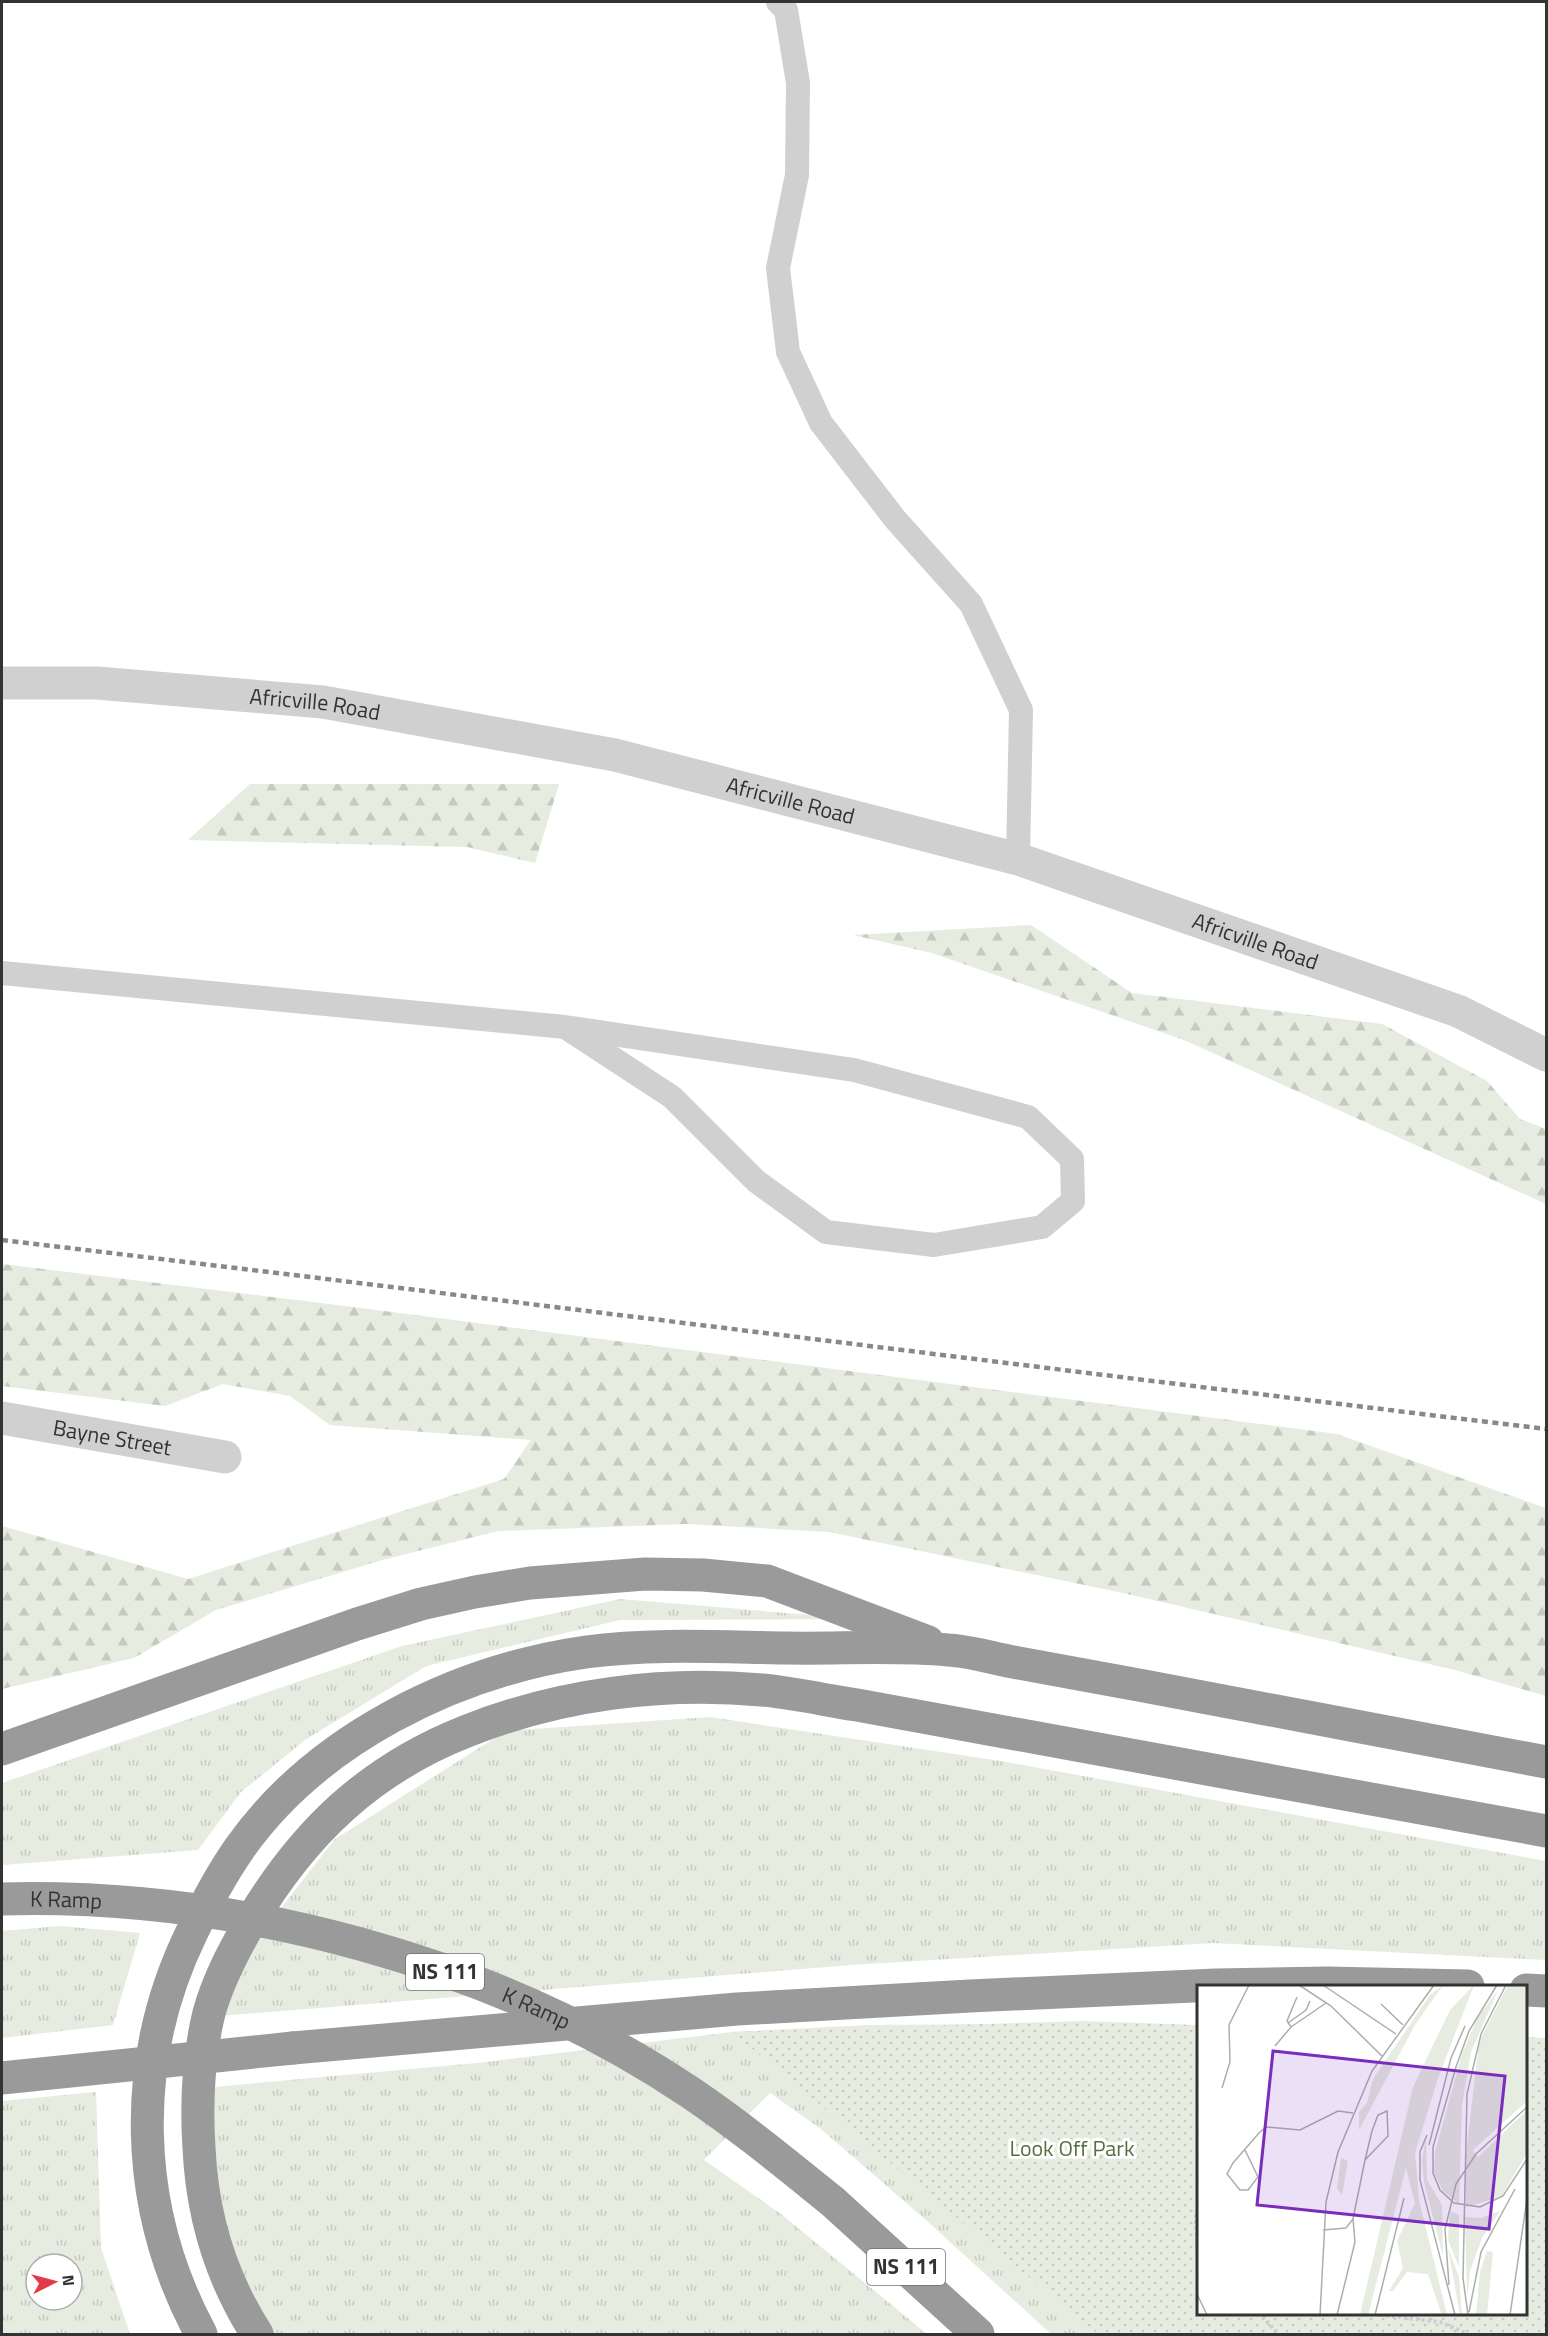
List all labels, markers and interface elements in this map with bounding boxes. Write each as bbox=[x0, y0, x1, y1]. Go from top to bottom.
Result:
street label: Africville Road bbox=[248, 679, 383, 729]
street label: Africville Road bbox=[723, 767, 859, 833]
street label: Africville Road bbox=[1188, 903, 1323, 979]
street label: Bayne Street bbox=[50, 1410, 174, 1464]
street label: K Ramp bbox=[30, 1882, 103, 1918]
road number: NS 111 bbox=[406, 1954, 484, 1990]
street label: K Ramp bbox=[497, 1978, 577, 2038]
inset map bbox=[1197, 1985, 1527, 2315]
park label: Look Off Park bbox=[1009, 2131, 1135, 2165]
road number: NS 111 bbox=[867, 2249, 945, 2285]
north arrow bbox=[24, 2252, 84, 2312]
text: N bbox=[56, 2274, 81, 2287]

